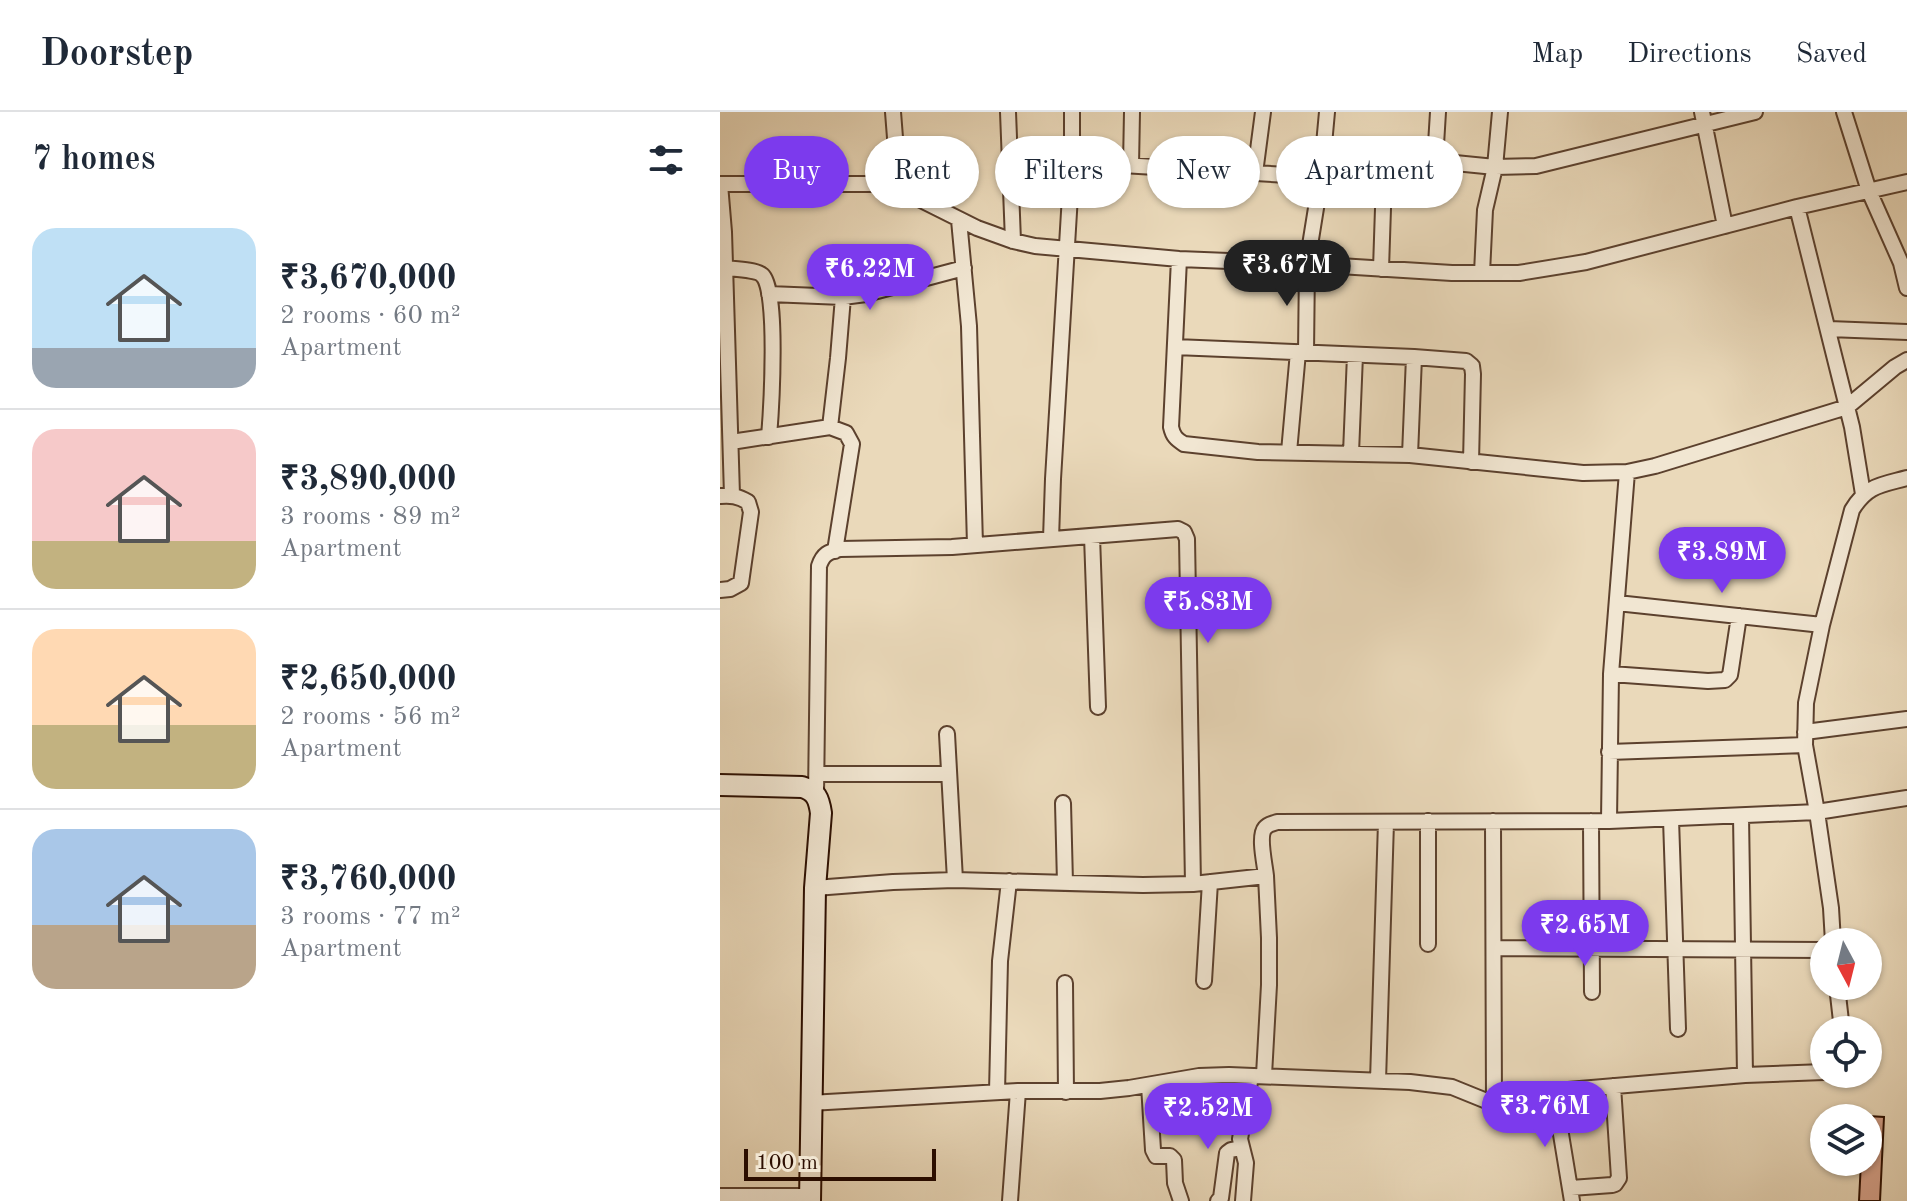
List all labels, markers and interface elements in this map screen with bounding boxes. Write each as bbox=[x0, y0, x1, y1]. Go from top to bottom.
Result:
text: Doorstep bbox=[40, 36, 193, 74]
text: Map bbox=[1531, 41, 1583, 69]
text: Directions bbox=[1627, 41, 1752, 69]
text: Saved bbox=[1796, 41, 1867, 69]
chip: Buy bbox=[744, 136, 849, 208]
chip: Rent bbox=[865, 136, 979, 208]
chip: Filters bbox=[995, 136, 1131, 208]
chip: New bbox=[1147, 136, 1260, 208]
chip: Apartment bbox=[1276, 136, 1463, 208]
icon: filters bbox=[644, 138, 688, 182]
text: 7 homes bbox=[32, 143, 155, 177]
pin: ₹3.67M bbox=[1222, 240, 1352, 308]
pin: ₹6.22M bbox=[805, 244, 935, 312]
text: ₹3.67M bbox=[1242, 253, 1332, 279]
text: ₹6.22M bbox=[825, 257, 915, 283]
icon: home bbox=[96, 260, 192, 356]
text: ₹3,670,000 bbox=[280, 262, 457, 296]
text: 2 rooms · 60 m² bbox=[280, 303, 461, 329]
text: Apartment bbox=[280, 335, 402, 361]
icon: home bbox=[96, 461, 192, 557]
text: ₹3,890,000 bbox=[280, 463, 457, 497]
text: 3 rooms · 89 m² bbox=[280, 504, 461, 530]
pin: ₹3.89M bbox=[1657, 527, 1787, 595]
text: Apartment bbox=[280, 536, 402, 562]
text: ₹3.89M bbox=[1677, 540, 1767, 566]
pin: ₹5.83M bbox=[1143, 577, 1273, 645]
text: ₹5.83M bbox=[1163, 590, 1253, 616]
icon: home bbox=[96, 661, 192, 757]
text: ₹2,650,000 bbox=[280, 663, 457, 697]
text: 2 rooms · 56 m² bbox=[280, 704, 461, 730]
text: Apartment bbox=[280, 736, 402, 762]
icon: home bbox=[96, 861, 192, 957]
text: ₹3,760,000 bbox=[280, 863, 457, 897]
pin: ₹2.65M bbox=[1520, 900, 1650, 968]
text: 3 rooms · 77 m² bbox=[280, 904, 461, 930]
text: ₹2.65M bbox=[1540, 913, 1630, 939]
north arrow bbox=[1810, 928, 1882, 1000]
map controls bbox=[1810, 928, 1882, 1176]
text: Apartment bbox=[280, 936, 402, 962]
button: locate bbox=[1810, 1016, 1882, 1088]
pin: ₹3.76M bbox=[1480, 1081, 1610, 1149]
pin: ₹2.52M bbox=[1143, 1083, 1273, 1151]
text: ₹3.76M bbox=[1500, 1094, 1590, 1120]
text: ₹2.52M bbox=[1163, 1096, 1253, 1122]
button: layers bbox=[1810, 1104, 1882, 1176]
scale bar bbox=[744, 1145, 936, 1181]
text: 100 m bbox=[756, 1152, 818, 1174]

